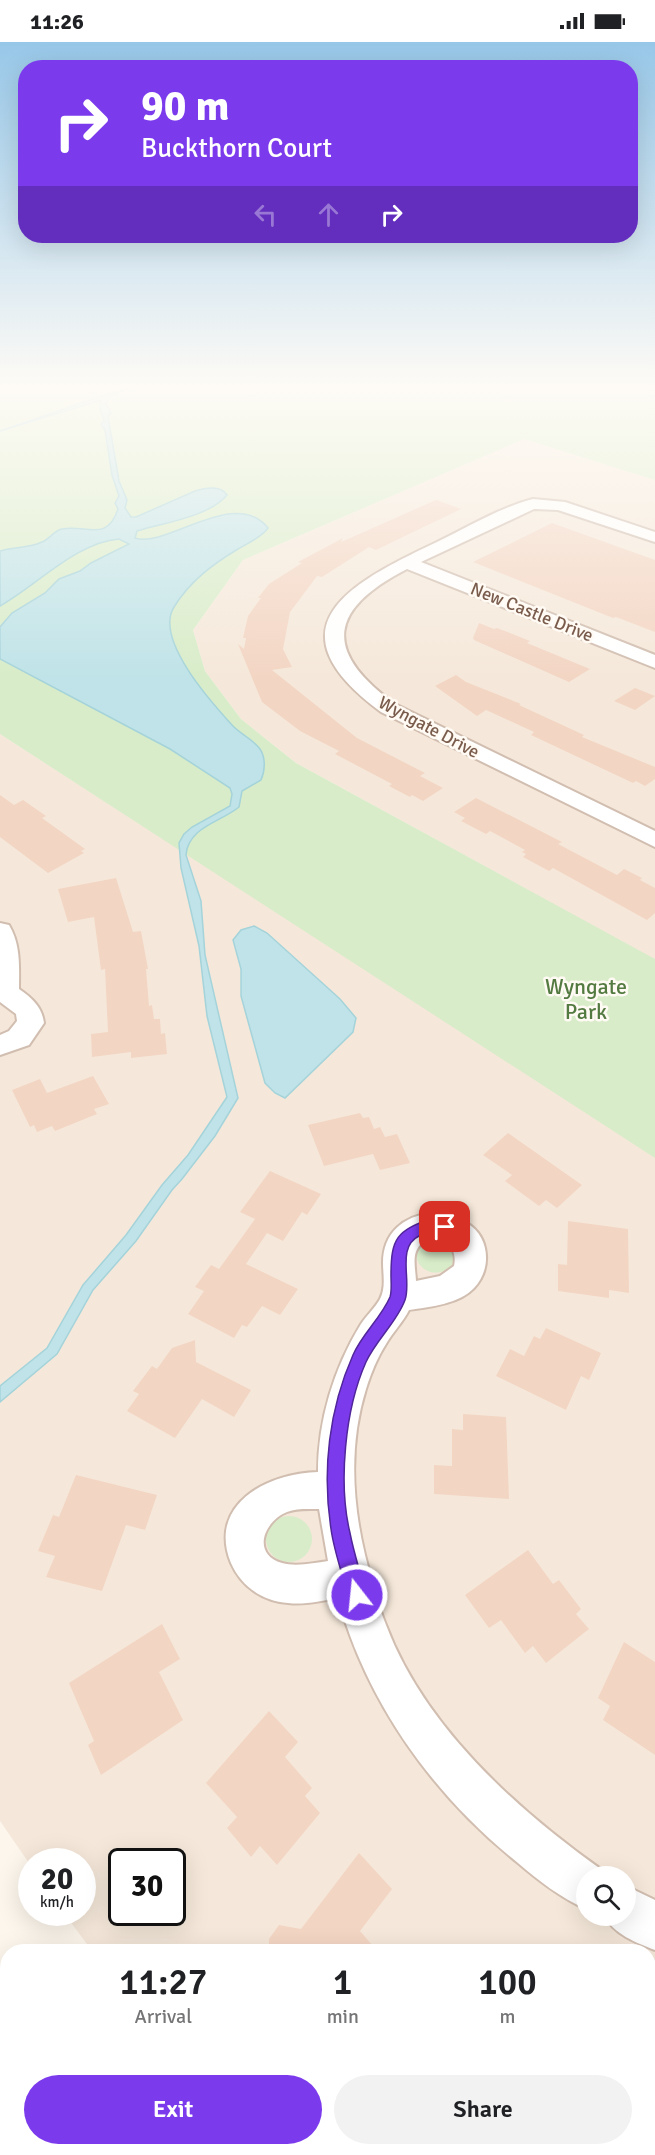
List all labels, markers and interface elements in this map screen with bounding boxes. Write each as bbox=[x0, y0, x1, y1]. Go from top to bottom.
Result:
text: 11:26 bbox=[30, 8, 84, 35]
text: 90 m bbox=[141, 81, 230, 132]
icon: right bbox=[42, 84, 120, 162]
text: Buckthorn Court bbox=[141, 132, 332, 165]
icon: left bbox=[249, 198, 282, 231]
icon: ahead bbox=[312, 198, 345, 231]
icon: right bbox=[375, 198, 408, 231]
street label: New Castle Drive bbox=[467, 577, 597, 647]
street label: Wyngate Drive bbox=[375, 691, 483, 763]
park label: Wyngate Park bbox=[545, 973, 627, 1025]
pin bbox=[419, 1201, 470, 1252]
icon: arrive bbox=[428, 1210, 461, 1243]
position arrow bbox=[325, 1563, 389, 1627]
speed limit sign: 30 bbox=[108, 1848, 186, 1926]
text: 20 bbox=[41, 1861, 73, 1898]
map controls bbox=[576, 1866, 636, 1926]
button: search bbox=[576, 1866, 636, 1926]
text: km/h bbox=[40, 1893, 74, 1911]
text: 11:27 bbox=[119, 1960, 207, 2005]
text: 1 bbox=[333, 1960, 353, 2005]
text: 100 bbox=[478, 1960, 537, 2005]
text: Arrival bbox=[135, 2004, 192, 2029]
text: min bbox=[327, 2004, 359, 2029]
text: m bbox=[499, 2004, 515, 2029]
button: Exit bbox=[24, 2075, 322, 2144]
button: Share bbox=[334, 2075, 632, 2144]

